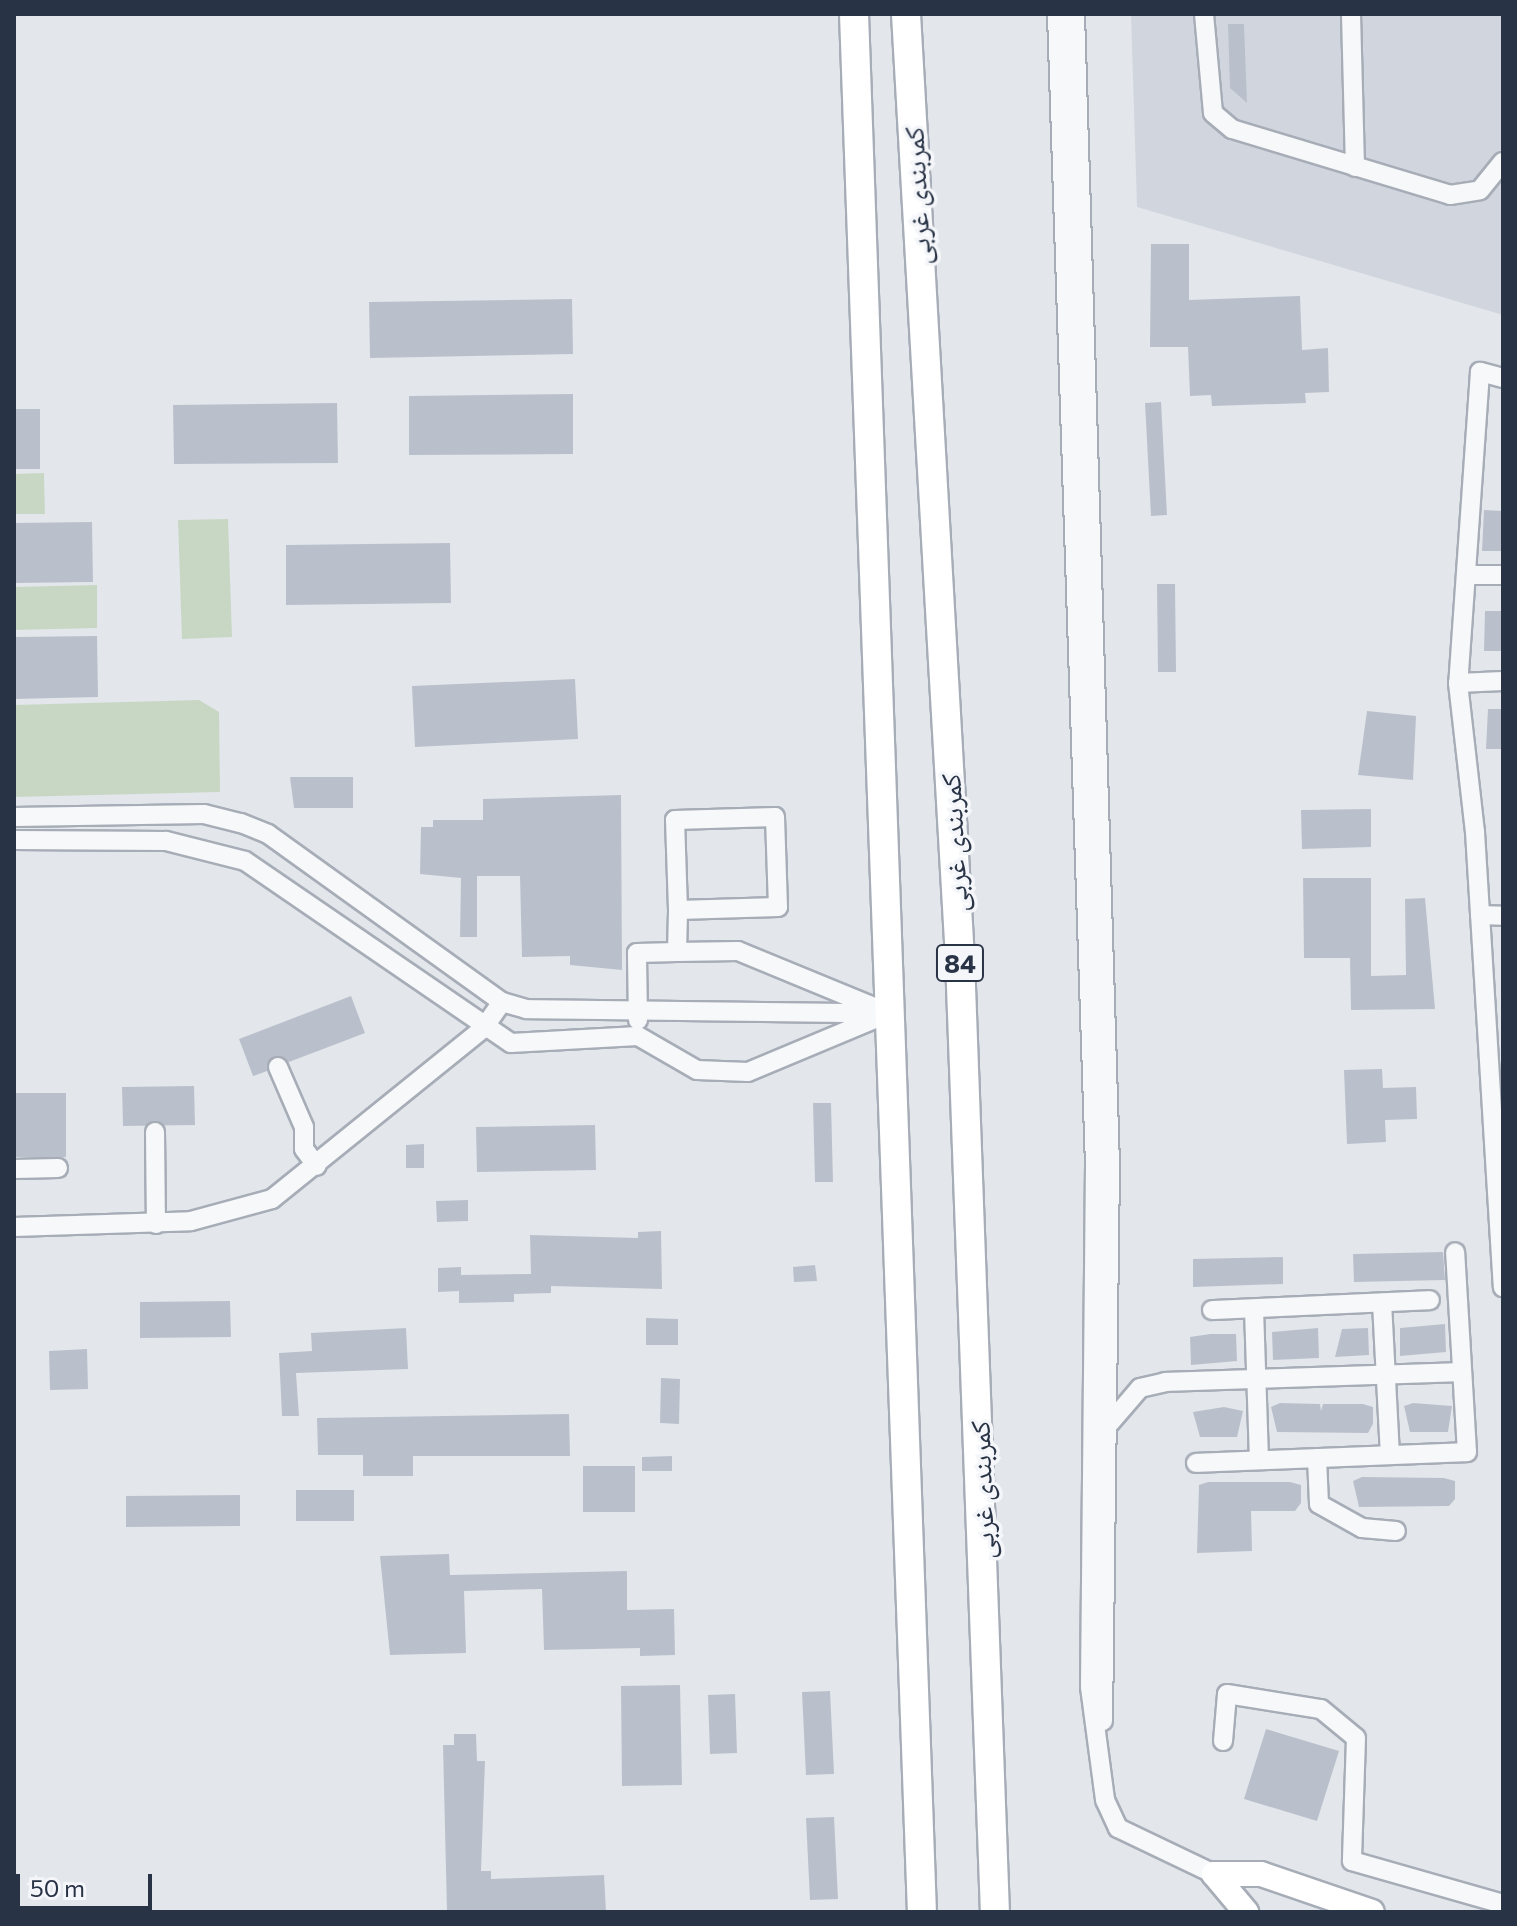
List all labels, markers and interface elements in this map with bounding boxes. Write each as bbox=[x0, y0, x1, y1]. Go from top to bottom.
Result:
street label: کمربندی غربی bbox=[896, 126, 936, 266]
street label: کمربندی غربی bbox=[933, 773, 973, 913]
road number: 84 bbox=[934, 941, 986, 985]
street label: کمربندی غربی bbox=[962, 1420, 1000, 1560]
scale bar bbox=[20, 1858, 156, 1908]
text: 50 m bbox=[30, 1873, 85, 1902]

